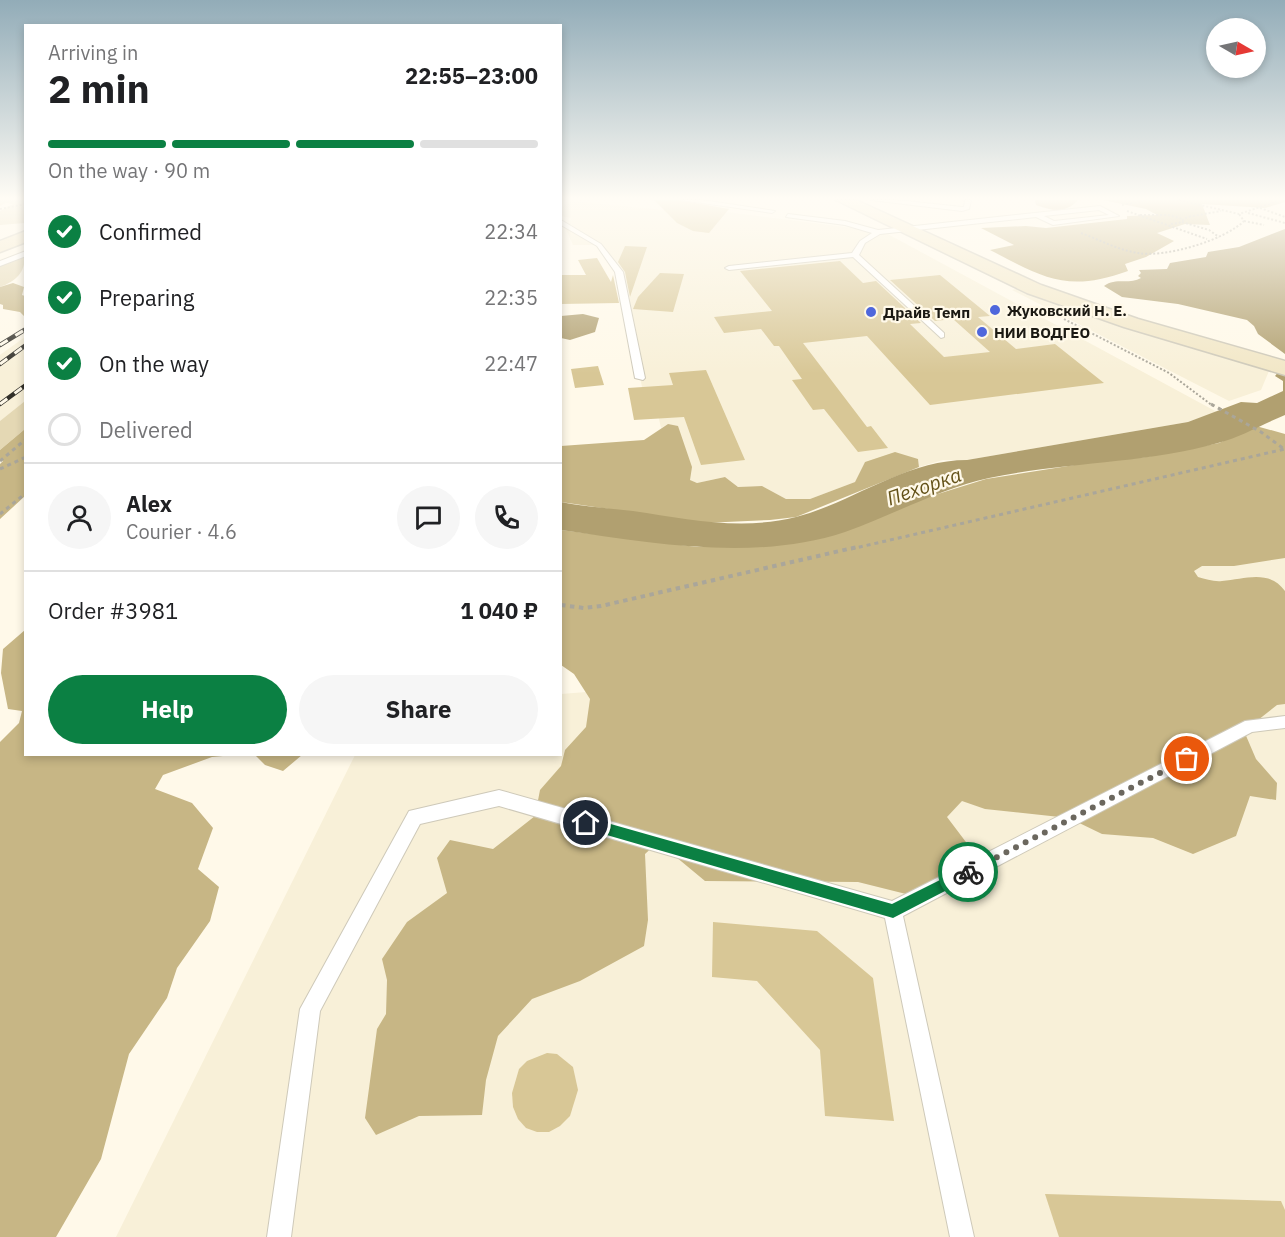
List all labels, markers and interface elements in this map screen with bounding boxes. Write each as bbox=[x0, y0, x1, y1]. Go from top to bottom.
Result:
north arrow bbox=[1206, 18, 1266, 78]
map controls bbox=[1206, 18, 1266, 78]
text: Arriving in bbox=[48, 39, 138, 66]
text: 22:55–23:00 bbox=[405, 61, 538, 90]
text: 2 min bbox=[48, 63, 150, 114]
text: On the way · 90 m bbox=[48, 157, 210, 184]
icon: check bbox=[48, 215, 81, 248]
text: Confirmed bbox=[99, 217, 202, 246]
text: 22:34 bbox=[484, 218, 538, 245]
icon: check bbox=[48, 281, 81, 314]
text: Preparing bbox=[99, 283, 194, 312]
text: 22:35 bbox=[484, 284, 538, 311]
place label: Жуковский Н. Е. bbox=[1007, 301, 1127, 320]
place label: Драйв Темп bbox=[883, 303, 970, 322]
marker: Жуковский Н. Е. bbox=[988, 303, 1002, 317]
marker: Драйв Темп bbox=[864, 305, 878, 319]
place label: НИИ ВОДГЕО bbox=[994, 323, 1090, 342]
marker: НИИ ВОДГЕО bbox=[975, 325, 989, 339]
icon: check bbox=[48, 347, 81, 380]
text: On the way bbox=[99, 349, 209, 378]
text: 22:47 bbox=[484, 350, 538, 377]
text: Delivered bbox=[99, 415, 193, 444]
water label: Пехорка bbox=[883, 461, 965, 511]
button: person bbox=[48, 486, 111, 549]
button: chat bbox=[397, 486, 460, 549]
button: phone bbox=[475, 486, 538, 549]
text: Alex bbox=[126, 489, 172, 518]
text: Courier · 4.6 bbox=[126, 518, 237, 545]
text: Order #3981 bbox=[48, 596, 178, 625]
text: 1 040 ₽ bbox=[460, 596, 538, 625]
button: Help bbox=[48, 675, 287, 744]
button: Share bbox=[299, 675, 538, 744]
pin bbox=[1161, 733, 1212, 784]
icon: bag bbox=[1170, 742, 1203, 775]
pin bbox=[560, 797, 611, 848]
icon: home bbox=[569, 806, 602, 839]
courier bbox=[938, 842, 998, 902]
icon: bike bbox=[952, 856, 985, 889]

